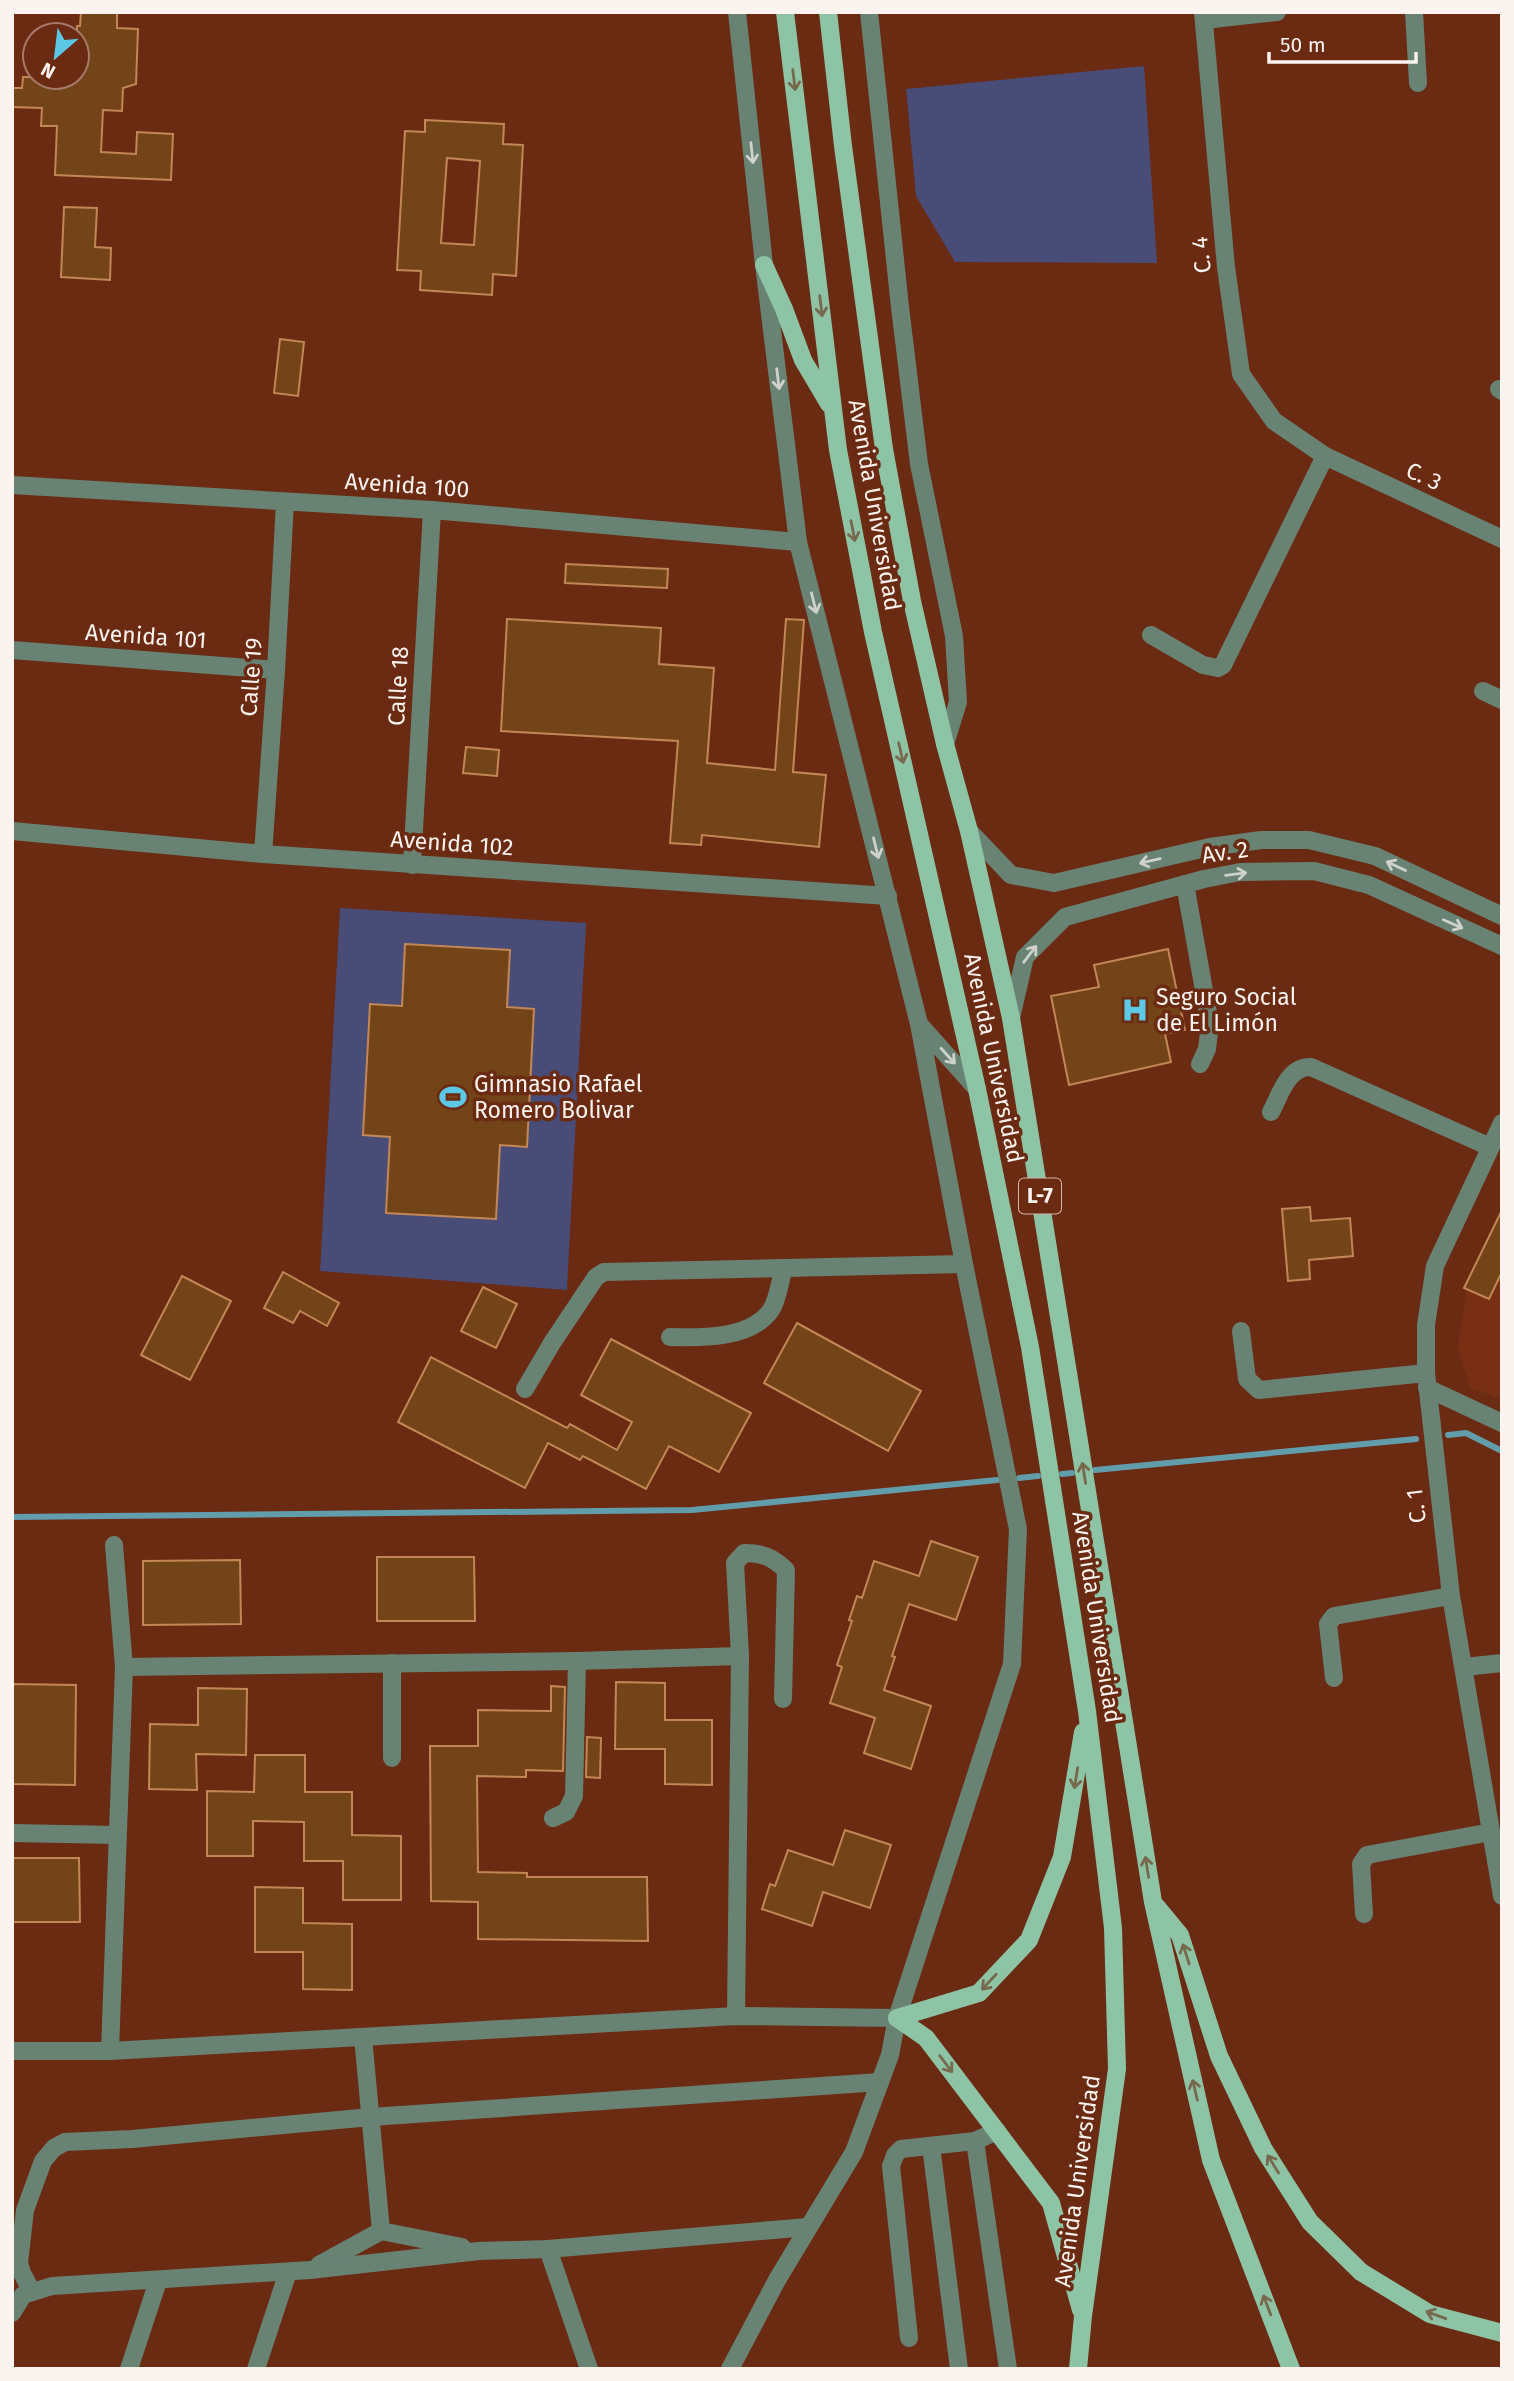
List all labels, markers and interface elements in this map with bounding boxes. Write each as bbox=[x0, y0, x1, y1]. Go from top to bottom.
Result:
north arrow bbox=[21, 21, 91, 91]
scale bar bbox=[1269, 21, 1416, 65]
text: 50 m bbox=[1280, 32, 1326, 58]
text: N bbox=[37, 57, 59, 84]
one-way arrow bbox=[787, 68, 800, 91]
one-way arrow bbox=[746, 141, 759, 164]
street label: C. 4 bbox=[1185, 235, 1217, 275]
one-way arrow bbox=[814, 294, 827, 317]
one-way arrow bbox=[772, 367, 785, 390]
street label: Avenida Universidad bbox=[843, 397, 907, 613]
street label: C. 3 bbox=[1402, 456, 1446, 496]
street label: Avenida 100 bbox=[344, 467, 470, 503]
one-way arrow bbox=[847, 519, 861, 542]
one-way arrow bbox=[808, 592, 821, 614]
street label: Avenida 101 bbox=[84, 618, 208, 654]
street label: Calle 19 bbox=[234, 637, 268, 717]
street label: Calle 18 bbox=[382, 646, 414, 726]
one-way arrow bbox=[895, 741, 908, 764]
street label: Avenida 102 bbox=[390, 825, 514, 861]
street label: Av. 2 bbox=[1200, 835, 1250, 869]
one-way arrow bbox=[870, 836, 883, 859]
one-way arrow bbox=[1139, 855, 1162, 868]
one-way arrow bbox=[1385, 859, 1407, 872]
one-way arrow bbox=[1224, 867, 1247, 880]
one-way arrow bbox=[1442, 917, 1463, 931]
one-way arrow bbox=[1022, 944, 1037, 963]
street label: Avenida Universidad bbox=[958, 950, 1030, 1166]
place label: Seguro Social de El Limón bbox=[1156, 983, 1297, 1037]
hospital icon: Seguro Social de El Limón bbox=[1120, 995, 1150, 1025]
one-way arrow bbox=[940, 1047, 956, 1065]
place label: Gimnasio Rafael Romero Bolivar bbox=[474, 1070, 643, 1124]
sports icon: Gimnasio Rafael Romero Bolivar bbox=[438, 1082, 468, 1112]
road number: L-7 bbox=[1019, 1178, 1061, 1214]
one-way arrow bbox=[1077, 1462, 1090, 1485]
street label: C. 1 bbox=[1400, 1487, 1432, 1525]
street label: Avenida Universidad bbox=[1066, 1509, 1128, 1725]
one-way arrow bbox=[1069, 1766, 1082, 1789]
one-way arrow bbox=[1140, 1856, 1153, 1879]
one-way arrow bbox=[1179, 1944, 1191, 1966]
one-way arrow bbox=[981, 1973, 998, 1990]
one-way arrow bbox=[939, 2055, 954, 2073]
street label: Avenida Universidad bbox=[1048, 2073, 1106, 2289]
one-way arrow bbox=[1188, 2079, 1202, 2102]
one-way arrow bbox=[1265, 2154, 1279, 2174]
one-way arrow bbox=[1259, 2295, 1272, 2316]
one-way arrow bbox=[1426, 2308, 1448, 2320]

